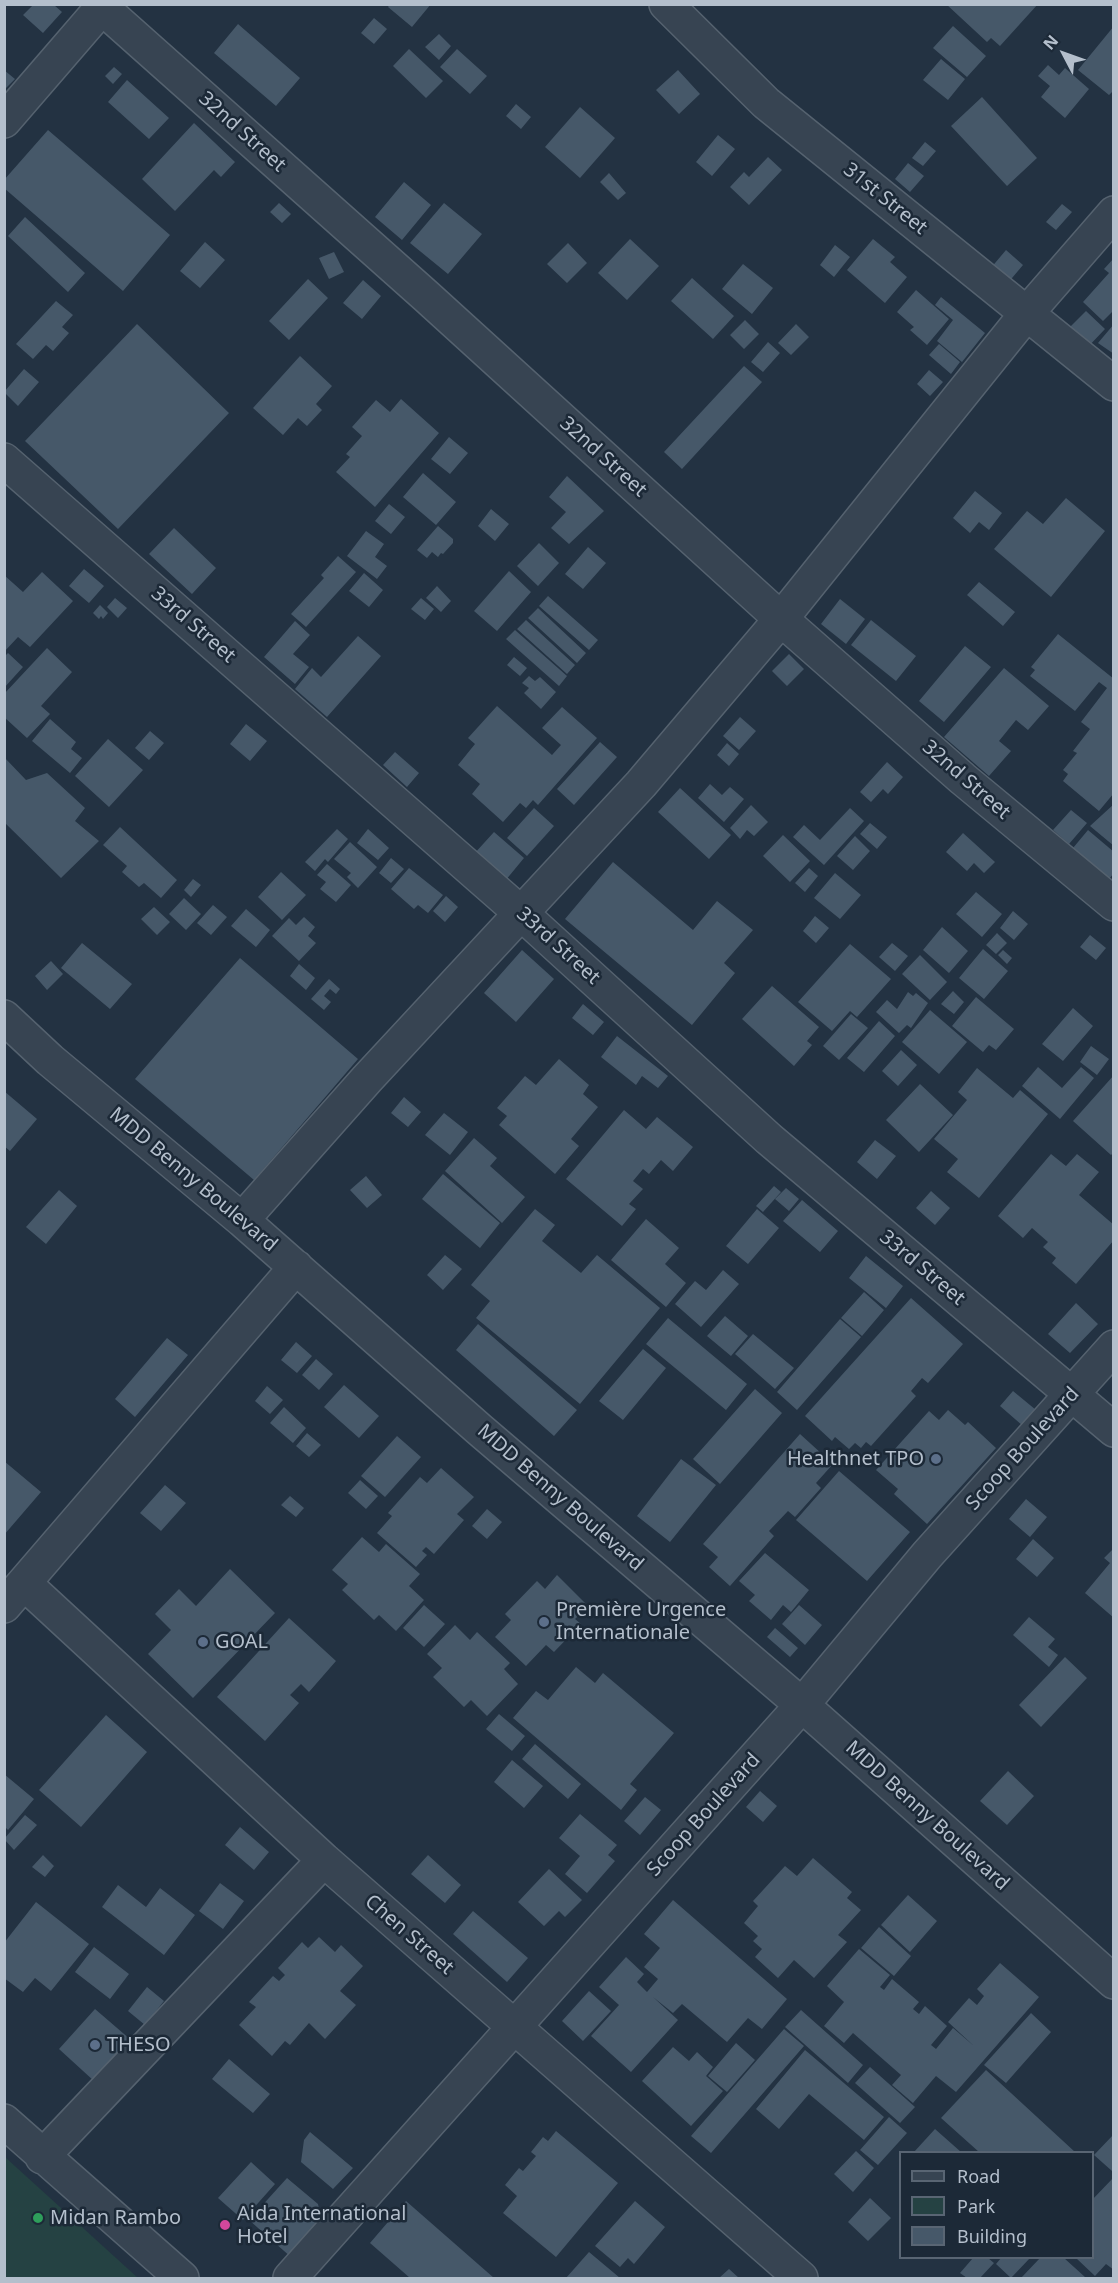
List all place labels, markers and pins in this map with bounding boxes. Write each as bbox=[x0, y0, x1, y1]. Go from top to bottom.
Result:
place label: Healthnet TPO bbox=[787, 1447, 924, 1471]
marker: Healthnet TPO bbox=[929, 1452, 943, 1466]
place label: Première Urgence Internationale bbox=[556, 1598, 726, 1645]
marker: Première Urgence Internationale bbox=[537, 1615, 551, 1629]
place label: GOAL bbox=[215, 1630, 268, 1654]
marker: GOAL bbox=[196, 1635, 210, 1649]
place label: THESO bbox=[107, 2033, 171, 2057]
marker: THESO bbox=[88, 2038, 102, 2052]
place label: Aida International Hotel bbox=[237, 2202, 406, 2249]
place label: Midan Rambo bbox=[50, 2206, 181, 2230]
marker: Midan Rambo bbox=[31, 2211, 45, 2225]
marker: Aida International Hotel bbox=[218, 2218, 232, 2232]

